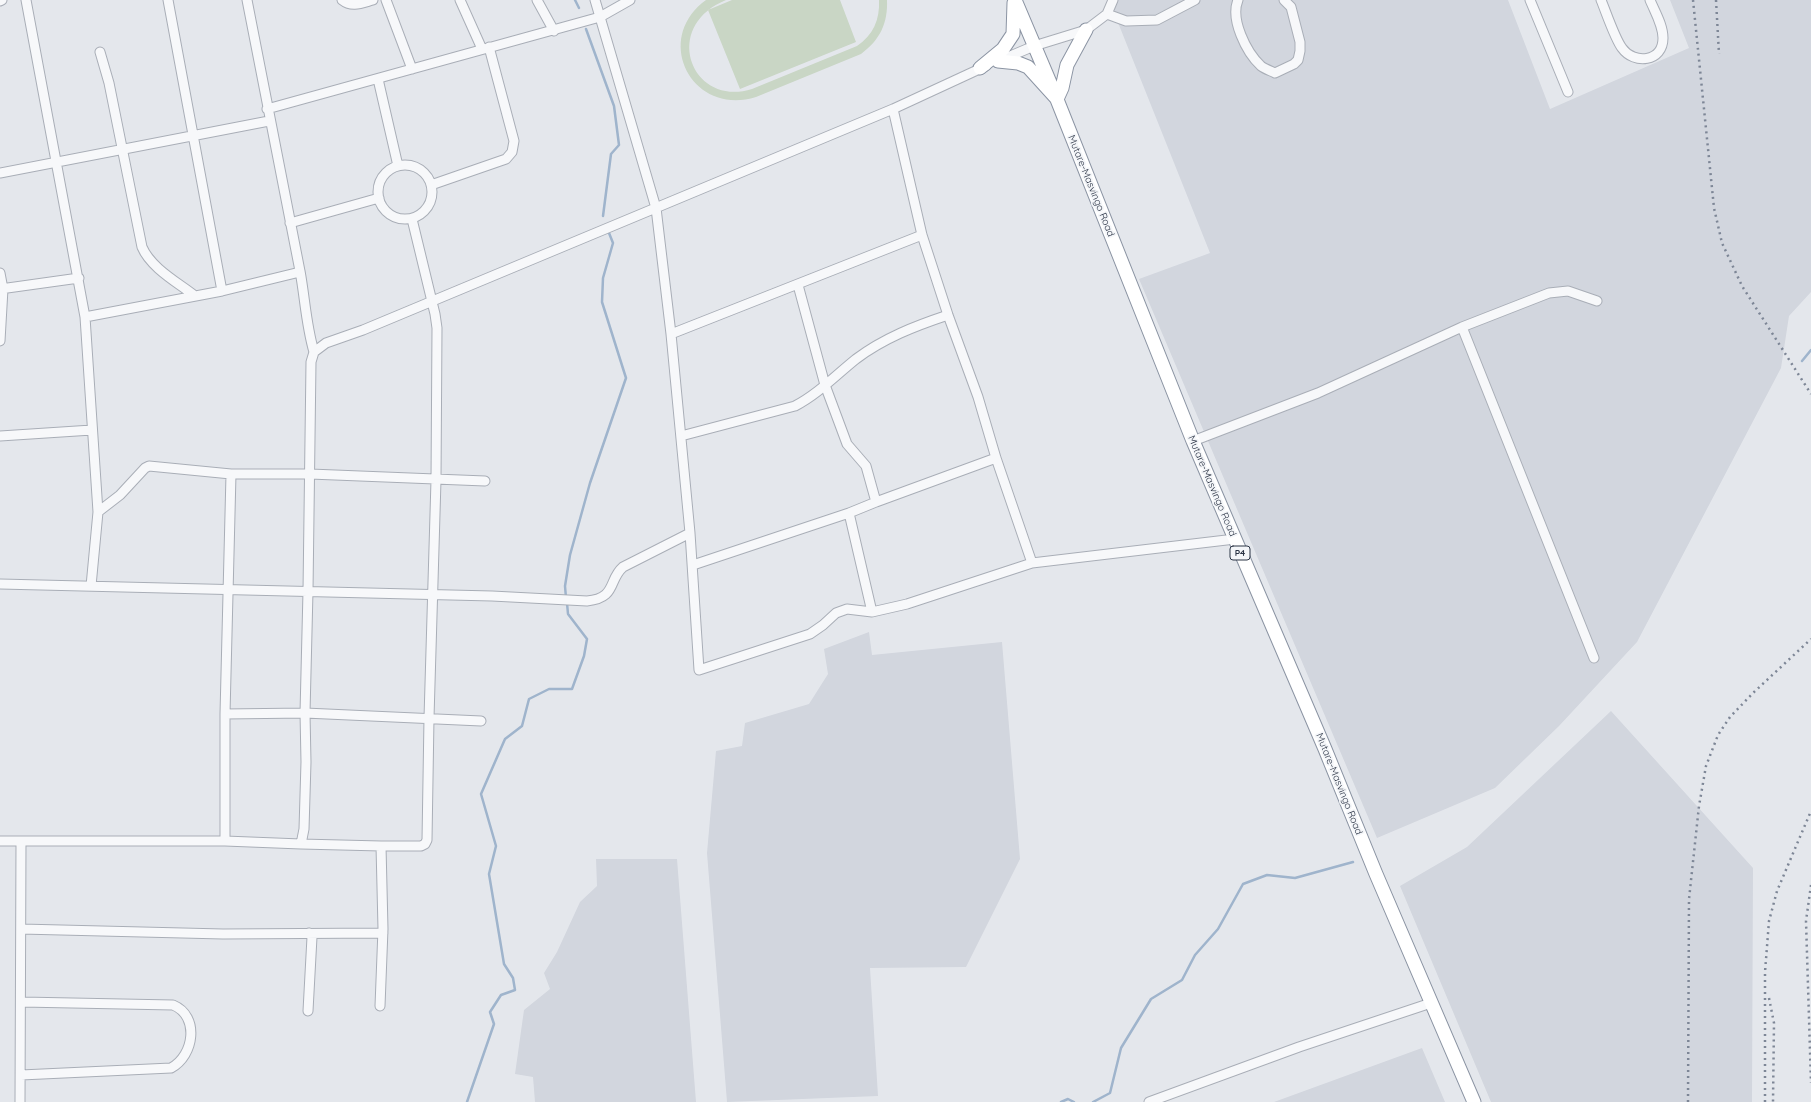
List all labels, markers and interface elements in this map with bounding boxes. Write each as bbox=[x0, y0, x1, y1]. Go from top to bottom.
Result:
street label: Mutare-Masvingo Road bbox=[1065, 133, 1117, 239]
street label: Mutare-Masvingo Road bbox=[1185, 434, 1239, 538]
road number: P4 bbox=[1230, 546, 1250, 560]
street label: Mutare-Masvingo Road bbox=[1313, 731, 1365, 837]

